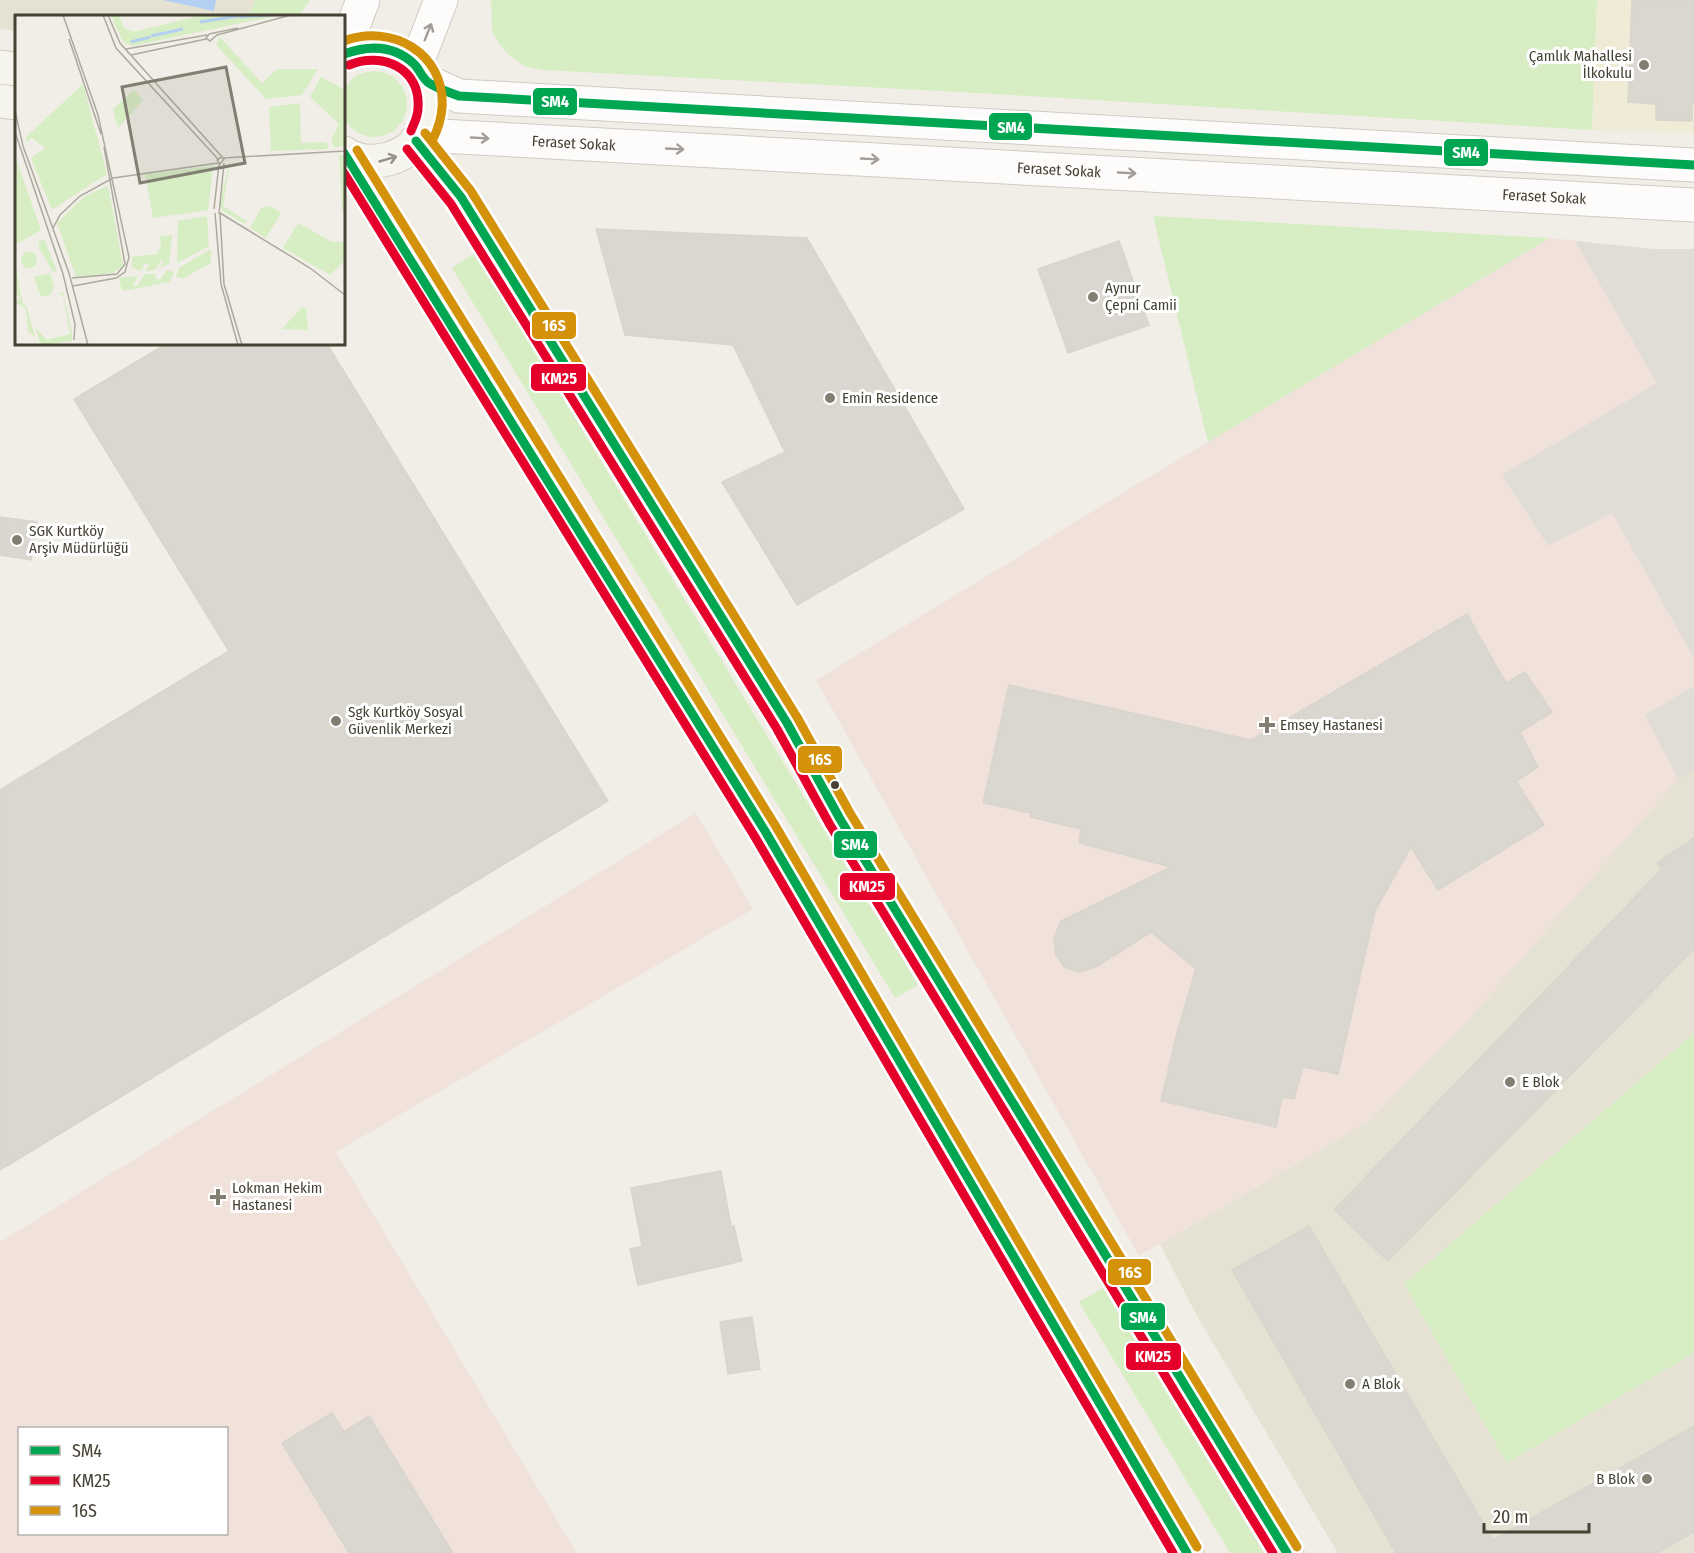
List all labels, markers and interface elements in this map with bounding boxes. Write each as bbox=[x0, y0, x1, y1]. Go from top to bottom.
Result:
inset map bbox=[15, 15, 345, 345]
one-way arrow bbox=[423, 24, 434, 42]
place label: Çamlık Mahallesi İlkokulu bbox=[1529, 47, 1632, 82]
marker: Çamlık Mahallesi İlkokulu bbox=[1637, 58, 1651, 72]
line badge: SM4 bbox=[532, 87, 578, 116]
text: SM4 bbox=[541, 92, 569, 111]
line badge: SM4 bbox=[988, 112, 1033, 141]
text: SM4 bbox=[997, 118, 1025, 137]
one-way arrow bbox=[470, 132, 490, 143]
street label: Feraset Sokak bbox=[531, 132, 616, 155]
line badge: SM4 bbox=[1443, 138, 1489, 167]
one-way arrow bbox=[664, 143, 684, 154]
text: SM4 bbox=[1452, 143, 1480, 162]
one-way arrow bbox=[378, 153, 397, 164]
one-way arrow bbox=[859, 154, 879, 165]
street label: Feraset Sokak bbox=[1016, 159, 1102, 181]
one-way arrow bbox=[1117, 168, 1137, 179]
street label: Feraset Sokak bbox=[1502, 185, 1587, 208]
place label: Aynur Çepni Camii bbox=[1105, 279, 1177, 314]
marker: Aynur Çepni Camii bbox=[1086, 290, 1100, 304]
line badge: 16S bbox=[531, 311, 577, 340]
text: 16S bbox=[542, 316, 566, 335]
line badge: KM25 bbox=[530, 363, 587, 392]
text: KM25 bbox=[541, 369, 577, 388]
place label: Emin Residence bbox=[842, 389, 938, 407]
marker: Emin Residence bbox=[823, 391, 837, 405]
place label: SGK Kurtköy Arşiv Müdürlüğü bbox=[29, 522, 128, 557]
marker: SGK Kurtköy Arşiv Müdürlüğü bbox=[10, 533, 24, 547]
place label: Sgk Kurtköy Sosyal Güvenlik Merkezi bbox=[348, 703, 463, 738]
marker: Sgk Kurtköy Sosyal Güvenlik Merkezi bbox=[329, 714, 343, 728]
marker: Emsey Hastanesi bbox=[1258, 716, 1276, 734]
place label: Emsey Hastanesi bbox=[1280, 716, 1383, 734]
line badge: 16S bbox=[797, 745, 843, 774]
text: 16S bbox=[808, 750, 832, 769]
unlabelled marker bbox=[829, 779, 841, 791]
line badge: SM4 bbox=[833, 830, 878, 859]
text: SM4 bbox=[841, 835, 869, 854]
line badge: KM25 bbox=[839, 872, 896, 901]
text: KM25 bbox=[849, 877, 885, 896]
place label: E Blok bbox=[1522, 1073, 1560, 1091]
marker: E Blok bbox=[1503, 1075, 1517, 1089]
place label: Lokman Hekim Hastanesi bbox=[232, 1179, 322, 1214]
marker: Lokman Hekim Hastanesi bbox=[209, 1188, 227, 1206]
line badge: 16S bbox=[1107, 1258, 1152, 1286]
text: 16S bbox=[1118, 1263, 1142, 1282]
line badge: SM4 bbox=[1120, 1302, 1166, 1331]
text: SM4 bbox=[1129, 1308, 1157, 1327]
line badge: KM25 bbox=[1125, 1342, 1182, 1371]
text: KM25 bbox=[1135, 1347, 1171, 1366]
place label: A Blok bbox=[1362, 1375, 1400, 1393]
marker: A Blok bbox=[1343, 1377, 1357, 1391]
legend bbox=[18, 1427, 228, 1535]
text: SM4 bbox=[72, 1440, 102, 1462]
text: KM25 bbox=[72, 1470, 111, 1492]
place label: B Blok bbox=[1596, 1470, 1635, 1488]
marker: B Blok bbox=[1640, 1472, 1654, 1486]
scale bar bbox=[1484, 1496, 1589, 1534]
text: 16S bbox=[72, 1500, 97, 1522]
text: 20 m bbox=[1493, 1506, 1528, 1528]

